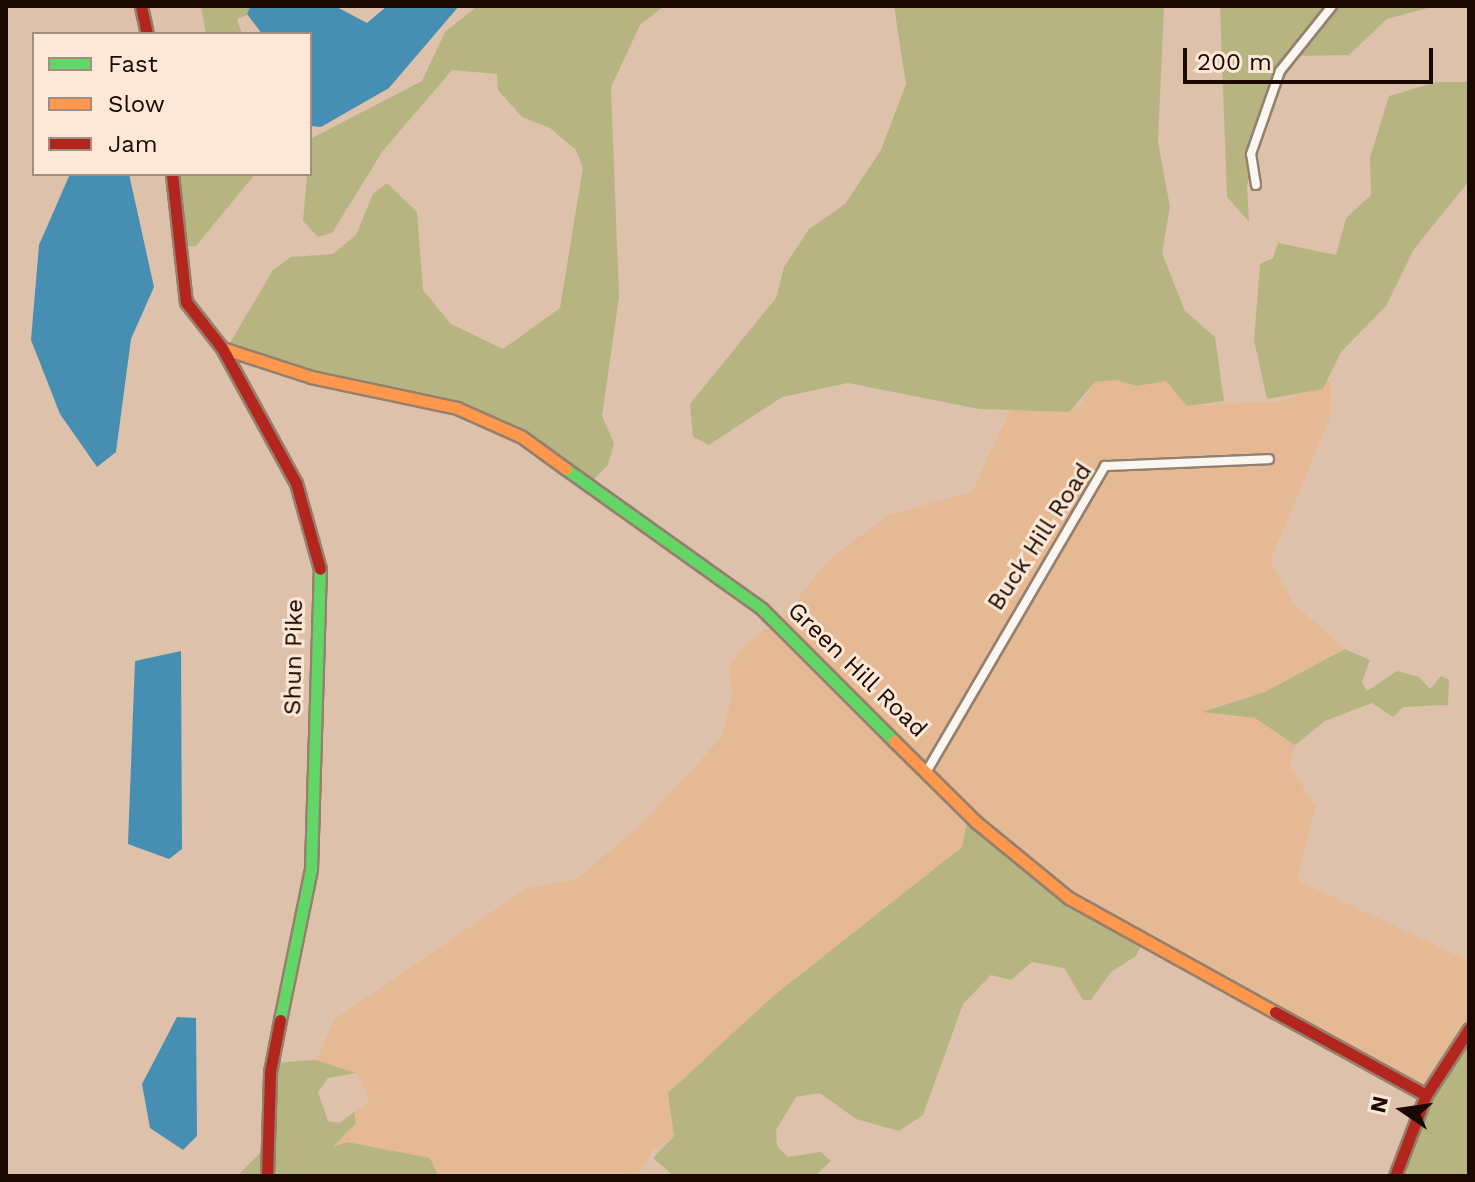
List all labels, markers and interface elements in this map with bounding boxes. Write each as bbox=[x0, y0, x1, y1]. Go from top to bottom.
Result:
legend bbox=[32, 32, 312, 176]
scale bar bbox=[1187, 32, 1437, 82]
text: 200 m bbox=[1197, 48, 1272, 76]
text: Fast bbox=[108, 50, 158, 78]
text: Slow bbox=[108, 90, 165, 118]
text: Jam bbox=[108, 130, 158, 158]
street label: Buck Hill Road bbox=[981, 457, 1099, 617]
street label: Green Hill Road bbox=[781, 596, 933, 744]
street label: Shun Pike bbox=[279, 599, 309, 715]
north arrow bbox=[1363, 1070, 1443, 1150]
text: N bbox=[1365, 1094, 1393, 1115]

